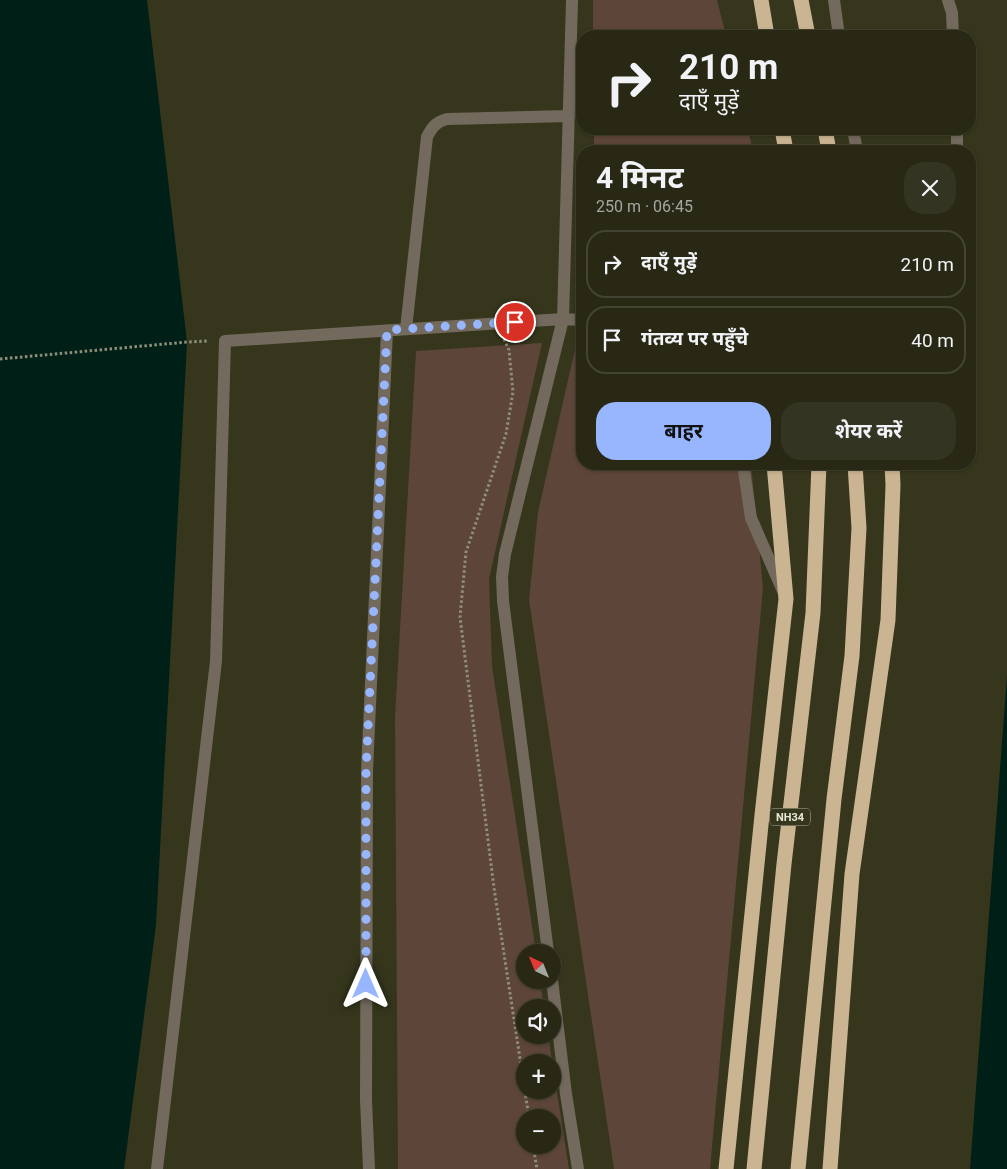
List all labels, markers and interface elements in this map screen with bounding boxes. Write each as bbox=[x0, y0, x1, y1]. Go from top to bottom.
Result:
text: 210 m bbox=[679, 47, 778, 88]
icon: right bbox=[596, 50, 661, 115]
text: दाएँ मुड़ें bbox=[679, 89, 739, 114]
text: 4 मिनट bbox=[596, 160, 684, 195]
button: close bbox=[904, 162, 956, 214]
text: 250 m · 06:45 bbox=[596, 197, 693, 216]
icon: right bbox=[598, 250, 626, 278]
text: दाएँ मुड़ें bbox=[641, 251, 697, 274]
text: 210 m bbox=[901, 253, 954, 276]
pin bbox=[494, 301, 536, 343]
icon: arrive bbox=[501, 308, 529, 336]
icon: arrive bbox=[598, 326, 626, 354]
text: गंतव्य पर पहुँचे bbox=[641, 327, 748, 350]
text: 40 m bbox=[911, 329, 954, 352]
button: बाहर bbox=[596, 402, 771, 460]
button: शेयर करें bbox=[781, 402, 956, 460]
road number: NH34 bbox=[770, 809, 810, 826]
north arrow bbox=[516, 944, 561, 989]
map controls bbox=[516, 944, 561, 1154]
position arrow bbox=[339, 957, 391, 1009]
button: sound bbox=[516, 999, 561, 1044]
button: + bbox=[516, 1054, 561, 1099]
button: − bbox=[516, 1109, 561, 1154]

